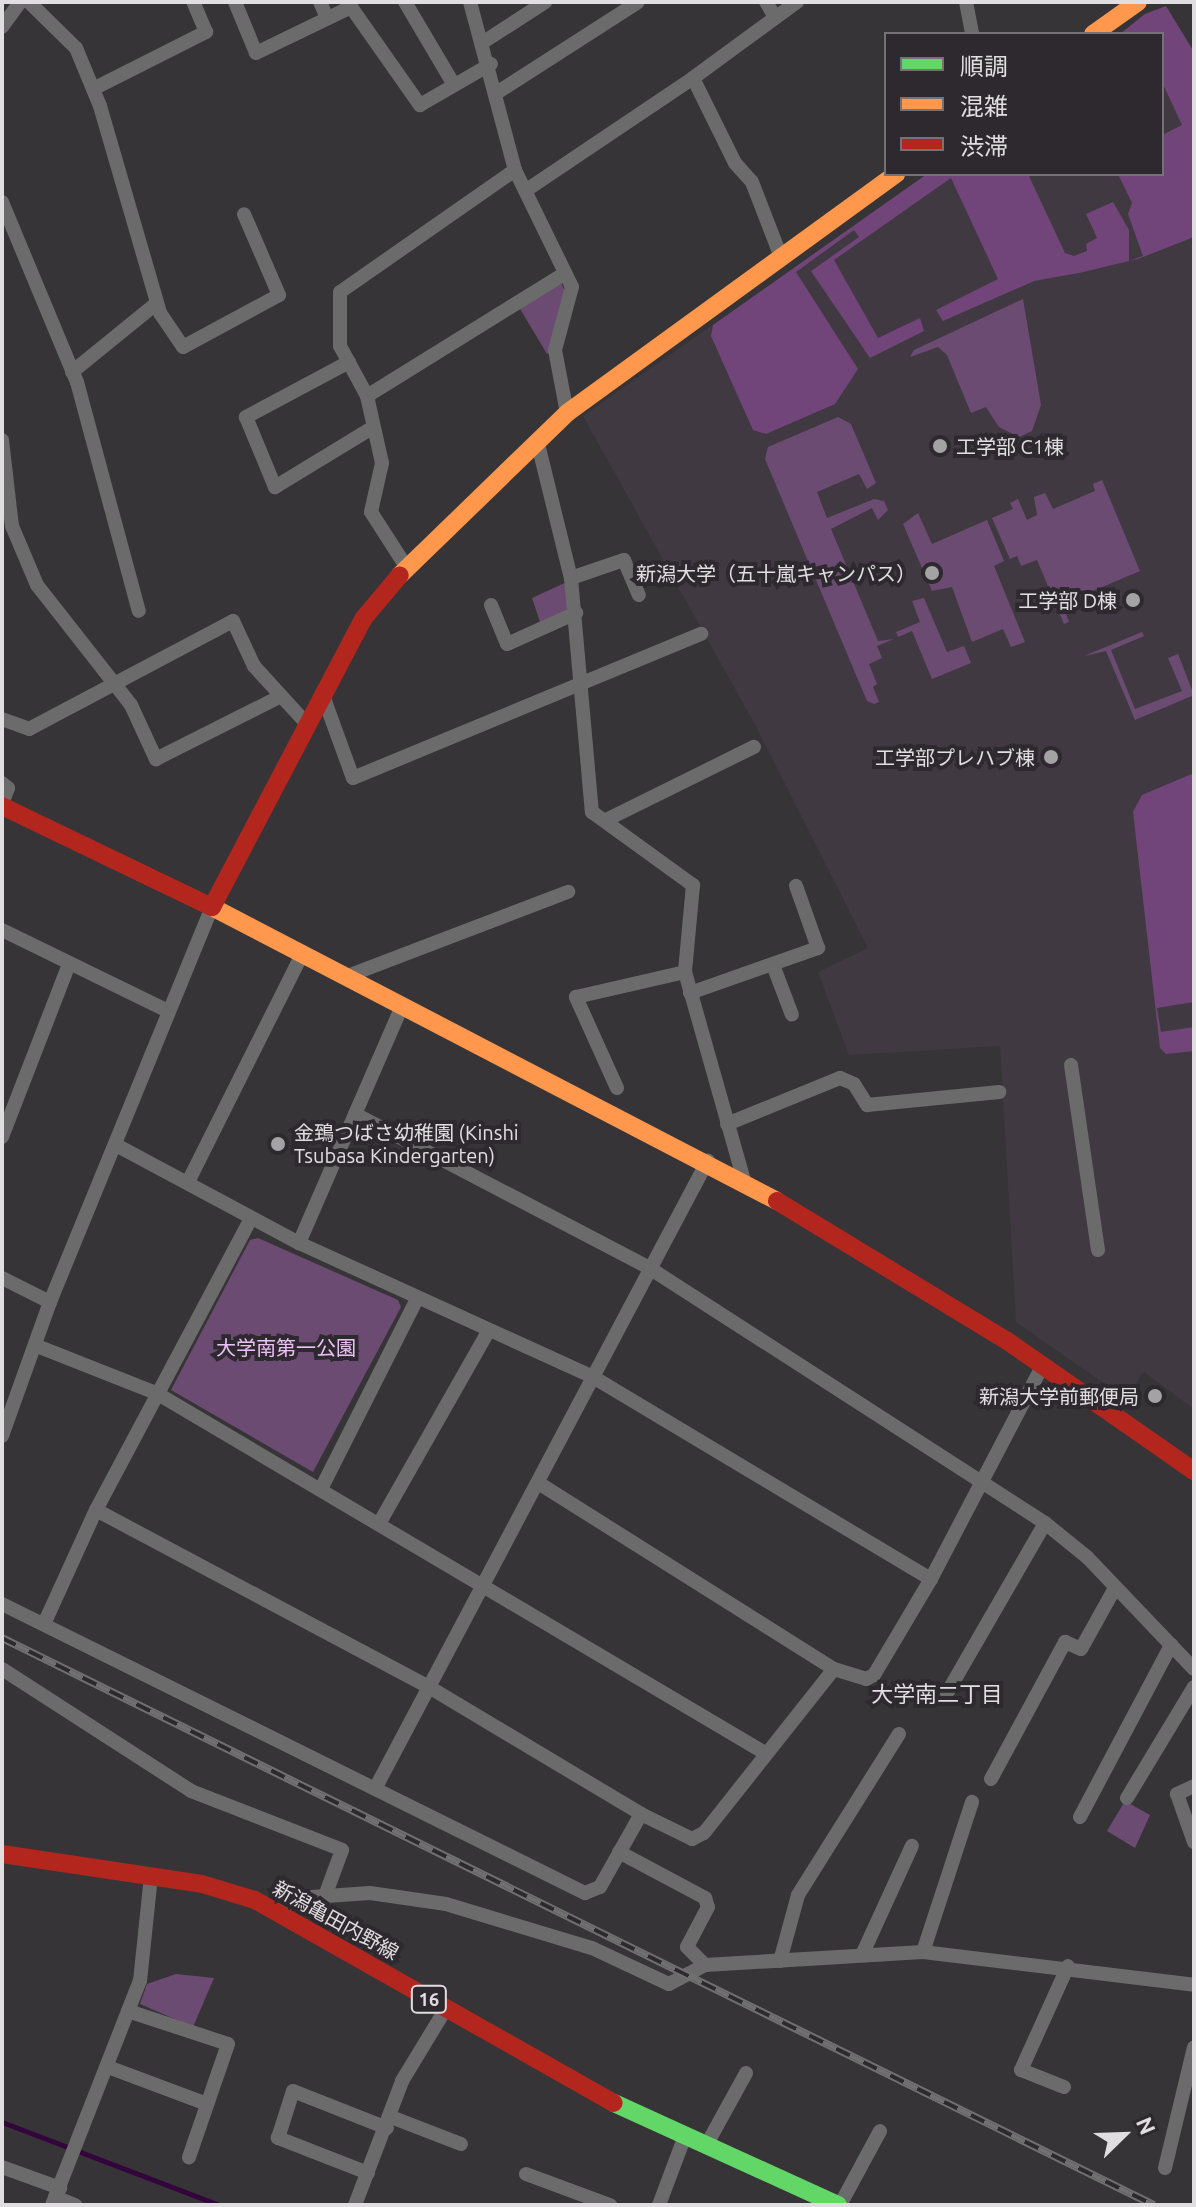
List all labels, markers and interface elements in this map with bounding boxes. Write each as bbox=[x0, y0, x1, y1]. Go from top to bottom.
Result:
legend bbox=[884, 32, 1164, 176]
text: 順調 bbox=[960, 53, 1008, 80]
text: 混雑 bbox=[960, 93, 1008, 120]
text: 渋滞 bbox=[960, 133, 1008, 160]
place label: 工学部 C1棟 bbox=[956, 434, 1064, 458]
marker: 工学部 C1棟 bbox=[931, 437, 949, 455]
place label: 新潟大学（五十嵐キャンパス） bbox=[636, 561, 916, 585]
marker: 新潟大学（五十嵐キャンパス） bbox=[923, 564, 941, 582]
place label: 工学部 D棟 bbox=[1018, 588, 1117, 612]
marker: 工学部 D棟 bbox=[1124, 591, 1142, 609]
place label: 工学部プレハブ棟 bbox=[875, 745, 1035, 769]
marker: 工学部プレハブ棟 bbox=[1042, 748, 1060, 766]
place label: 金鵄つばさ幼稚園 (Kinshi Tsubasa Kindergarten) bbox=[294, 1120, 519, 1167]
marker: 金鵄つばさ幼稚園 (Kinshi Tsubasa Kindergarten) bbox=[269, 1135, 287, 1153]
park label: 大学南第一公園 bbox=[216, 1335, 356, 1359]
place label: 新潟大学前郵便局 bbox=[979, 1384, 1139, 1408]
marker: 新潟大学前郵便局 bbox=[1146, 1387, 1164, 1405]
district label: 大学南二丁目 bbox=[871, 1681, 1003, 1707]
street label: 新潟亀田内野線 bbox=[269, 1876, 403, 1964]
road number: 16 bbox=[409, 1985, 449, 2013]
north arrow bbox=[1084, 2095, 1164, 2175]
text: N bbox=[1132, 2113, 1161, 2138]

